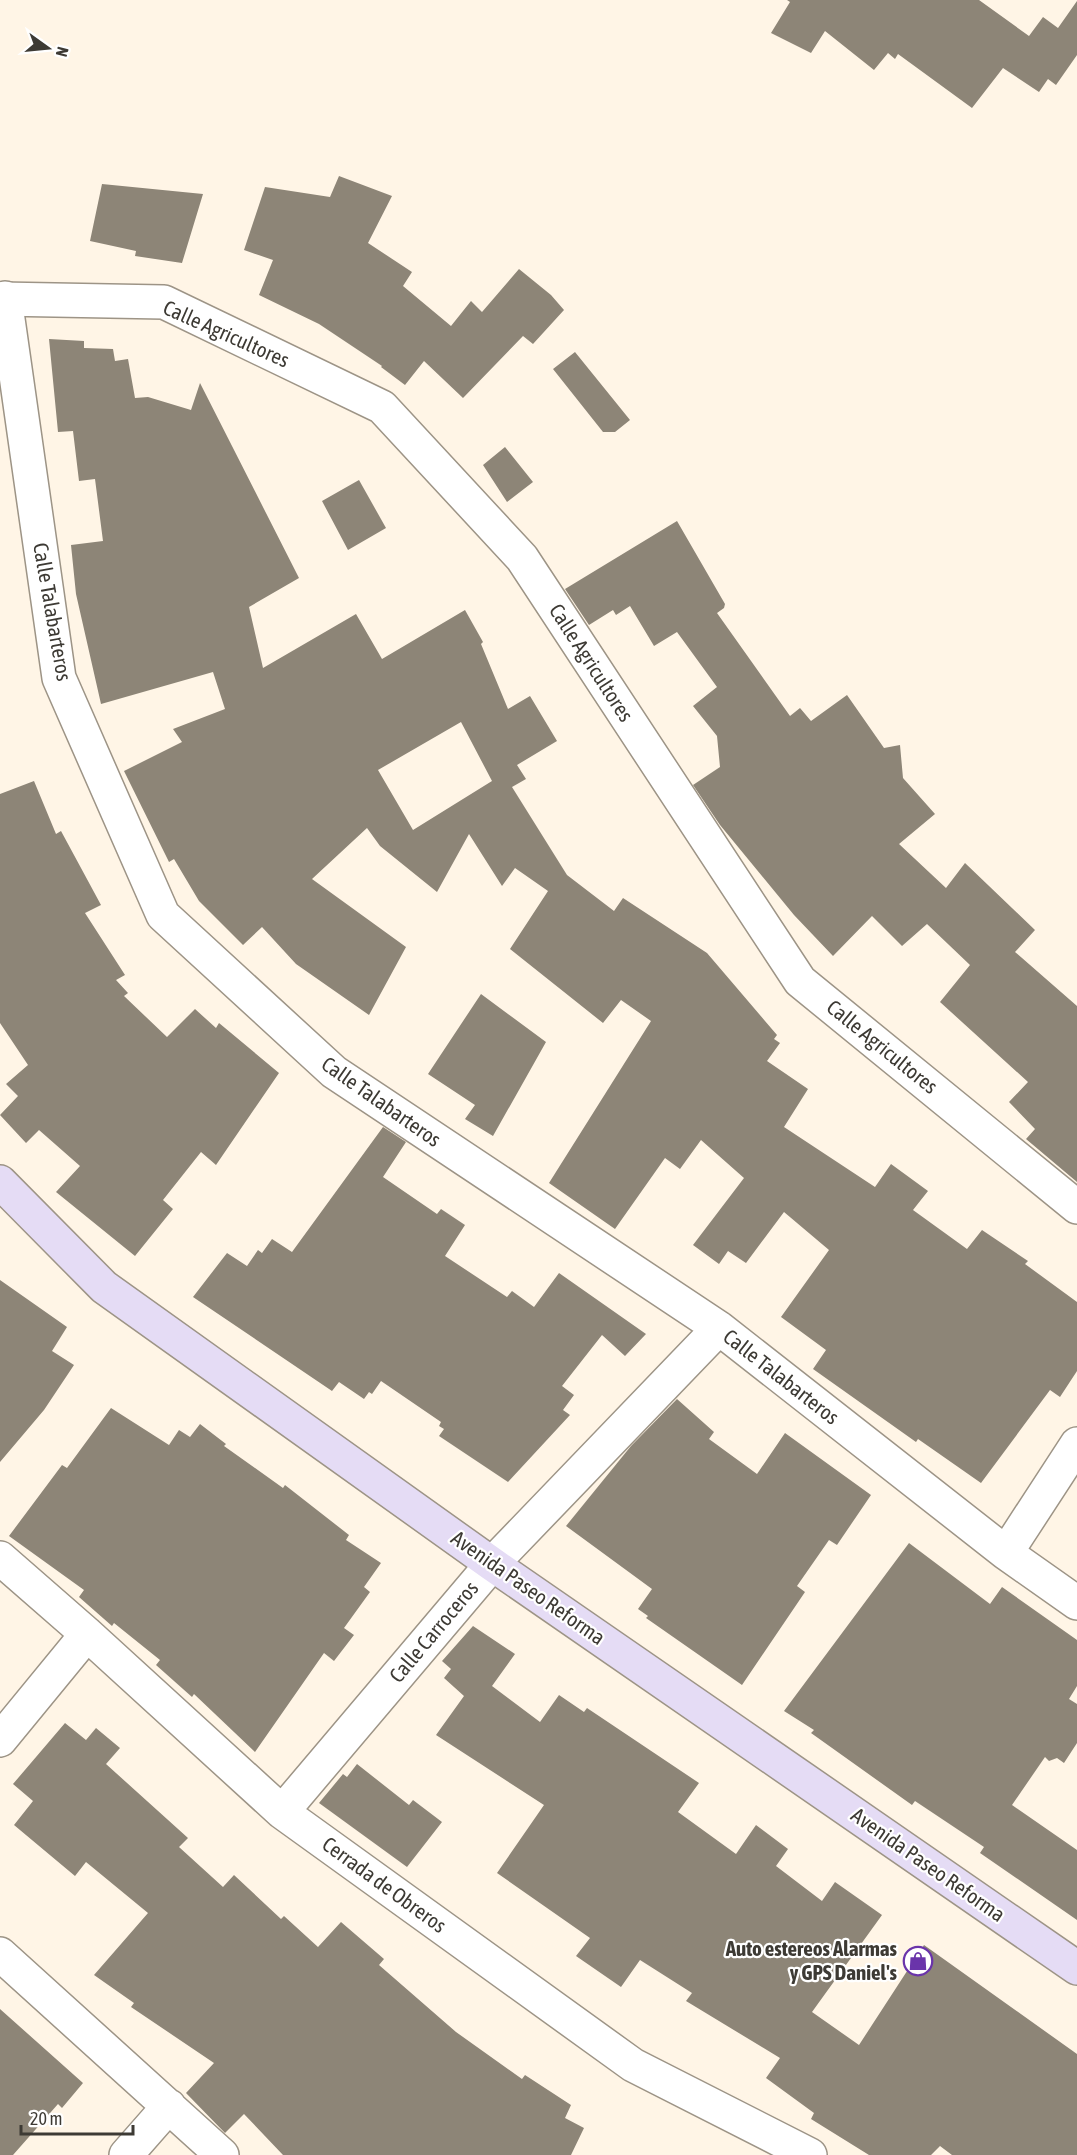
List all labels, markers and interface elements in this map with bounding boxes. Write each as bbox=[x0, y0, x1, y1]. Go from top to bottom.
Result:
north arrow bbox=[18, 18, 78, 78]
text: N bbox=[53, 45, 72, 59]
street label: Calle Agricultores bbox=[160, 295, 293, 372]
street label: Calle Talabarteros bbox=[29, 541, 77, 683]
street label: Calle Agricultores bbox=[545, 599, 639, 726]
street label: Calle Agricultores bbox=[823, 994, 943, 1098]
street label: Calle Talabarteros bbox=[317, 1051, 446, 1151]
street label: Calle Talabarteros bbox=[719, 1324, 844, 1429]
street label: Avenida Paseo Reforma bbox=[447, 1525, 610, 1649]
street label: Calle Carroceros bbox=[384, 1576, 483, 1687]
street label: Avenida Paseo Reforma bbox=[847, 1802, 1010, 1926]
street label: Cerrada de Obreros bbox=[318, 1831, 451, 1937]
place label: Auto estereos Alarmas y GPS Daniel's bbox=[725, 1936, 898, 1984]
shop icon: Auto estereos Alarmas y GPS Daniel's bbox=[902, 1945, 934, 1977]
scale bar bbox=[21, 2098, 134, 2136]
text: 20 m bbox=[30, 2108, 62, 2129]

